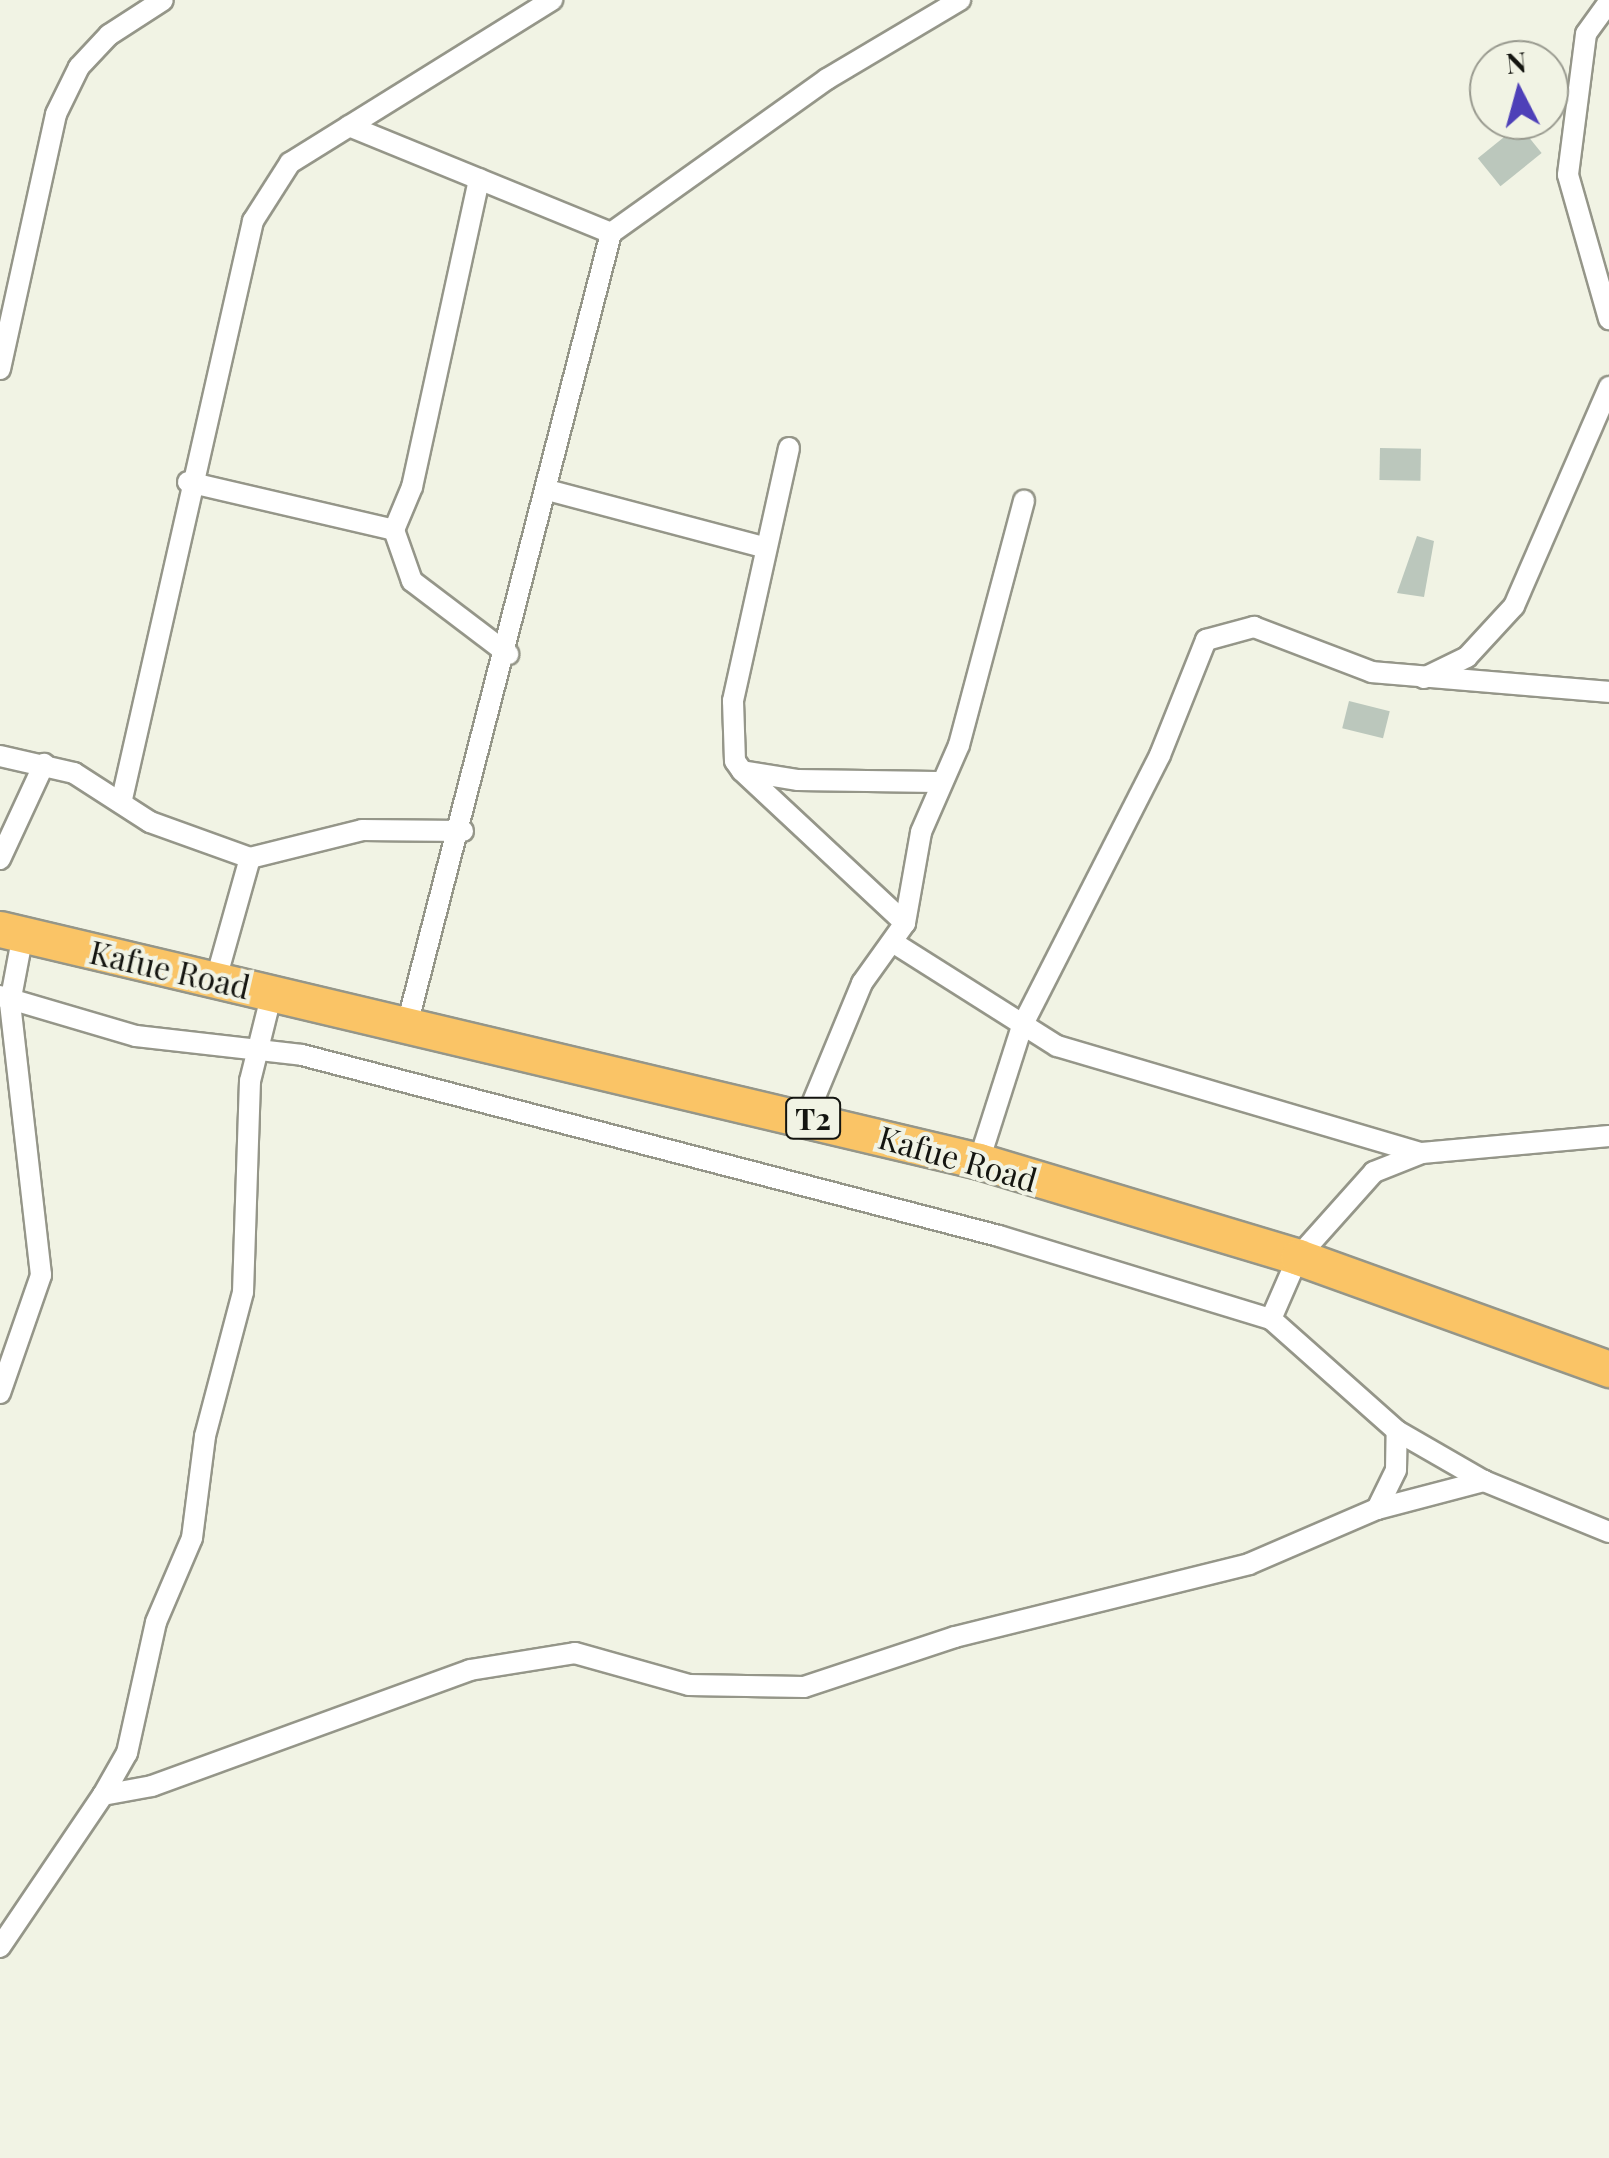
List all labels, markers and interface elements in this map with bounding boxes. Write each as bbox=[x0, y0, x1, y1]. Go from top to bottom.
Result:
north arrow bbox=[1469, 40, 1569, 140]
text: N bbox=[1504, 42, 1528, 81]
street label: Kafue Road bbox=[86, 932, 254, 1006]
road number: T2 bbox=[783, 1093, 843, 1143]
street label: Kafue Road bbox=[874, 1117, 1042, 1199]

